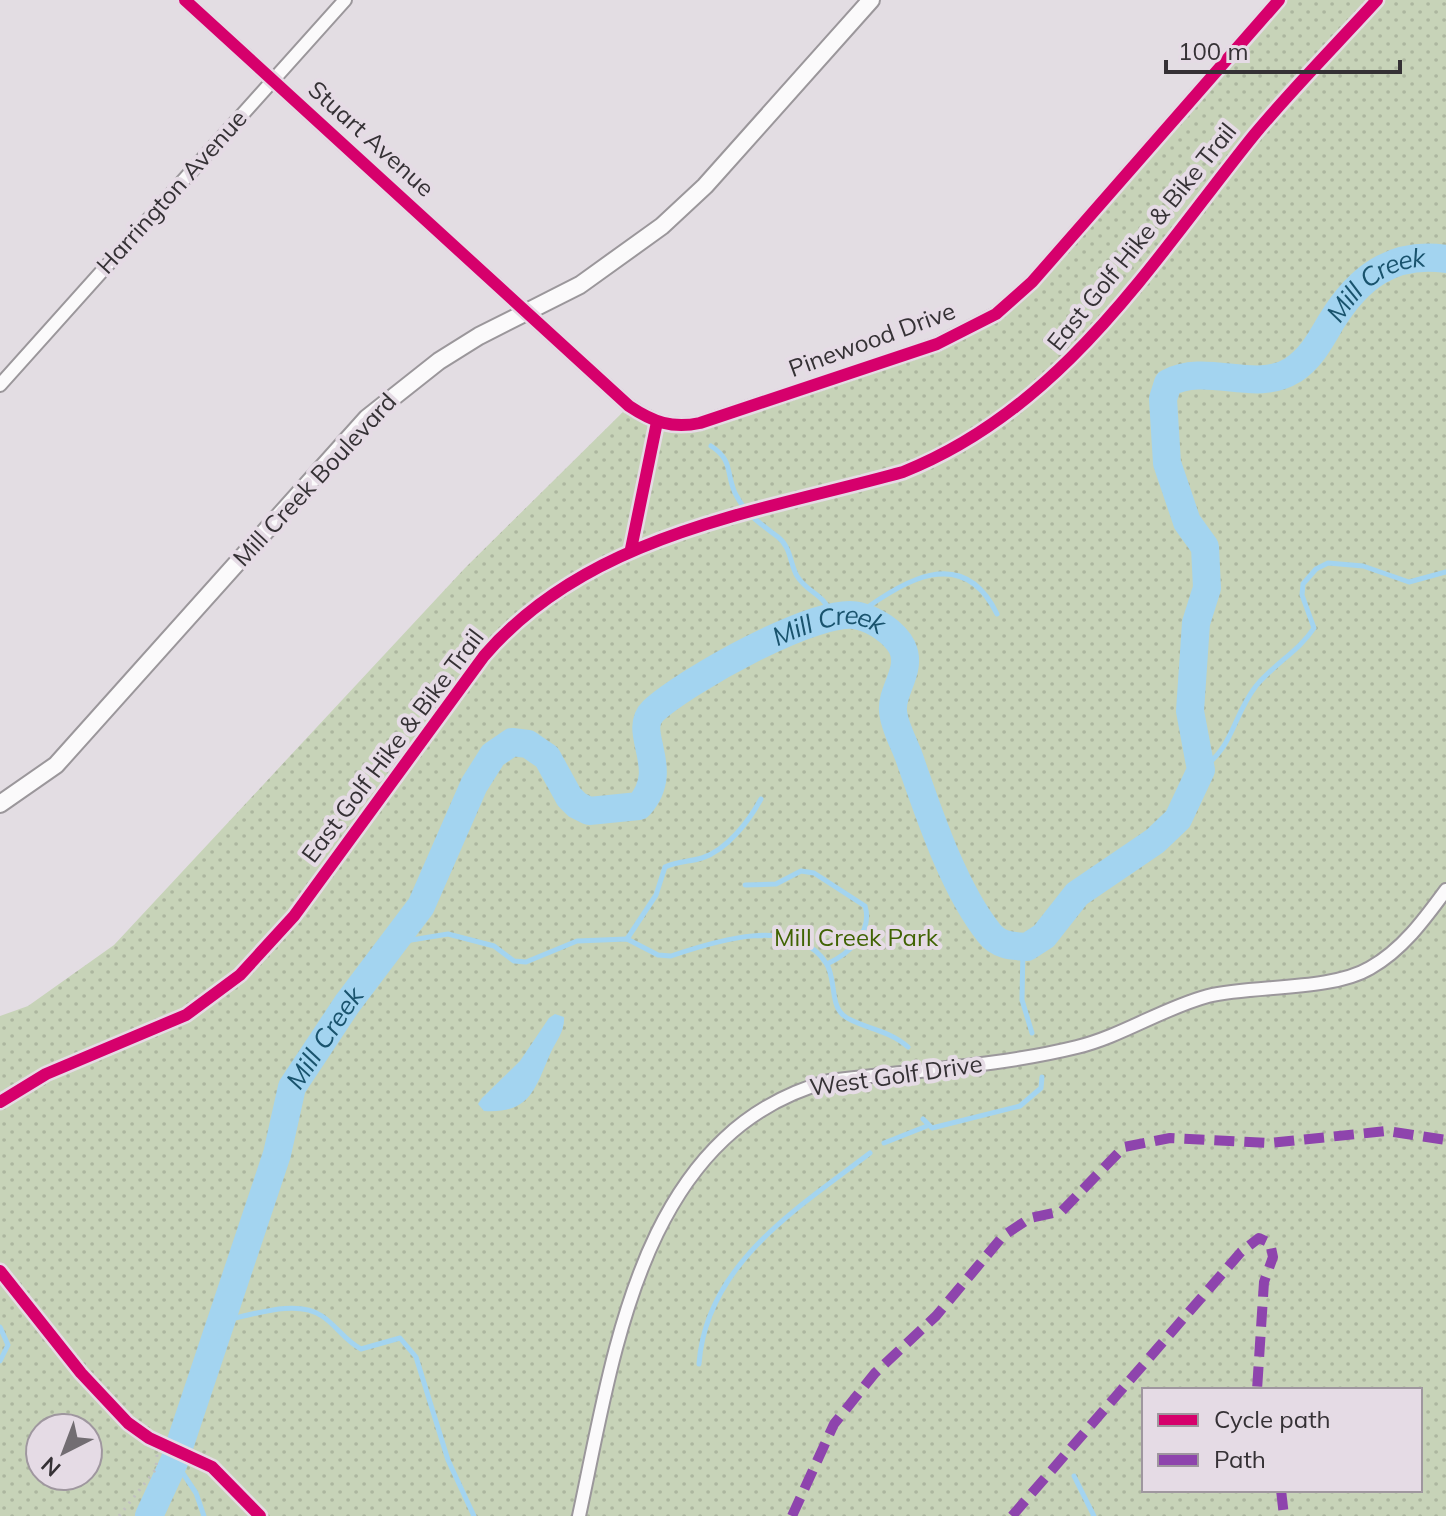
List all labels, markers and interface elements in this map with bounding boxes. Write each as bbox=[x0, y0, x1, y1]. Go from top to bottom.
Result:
scale bar bbox=[1166, 24, 1400, 74]
text: 100 m bbox=[1178, 36, 1249, 66]
street label: Stuart Avenue bbox=[302, 74, 441, 203]
street label: Harrington Avenue bbox=[90, 103, 253, 280]
street label: East Golf Hike & Bike Trail bbox=[1040, 116, 1242, 356]
water label: Mill Creek bbox=[1319, 240, 1427, 328]
street label: Pinewood Drive bbox=[784, 295, 959, 383]
street label: Mill Creek Boulevard bbox=[226, 386, 402, 572]
water label: Mill Creek bbox=[767, 598, 893, 653]
street label: East Golf Hike & Bike Trail bbox=[295, 623, 490, 868]
park label: Mill Creek Park bbox=[774, 922, 939, 952]
water label: Mill Creek bbox=[278, 979, 371, 1095]
street label: West Golf Drive bbox=[808, 1048, 984, 1102]
legend bbox=[1142, 1388, 1422, 1492]
text: Cycle path bbox=[1214, 1404, 1331, 1434]
north arrow bbox=[24, 1412, 104, 1492]
text: Path bbox=[1214, 1444, 1266, 1474]
text: N bbox=[35, 1451, 66, 1483]

